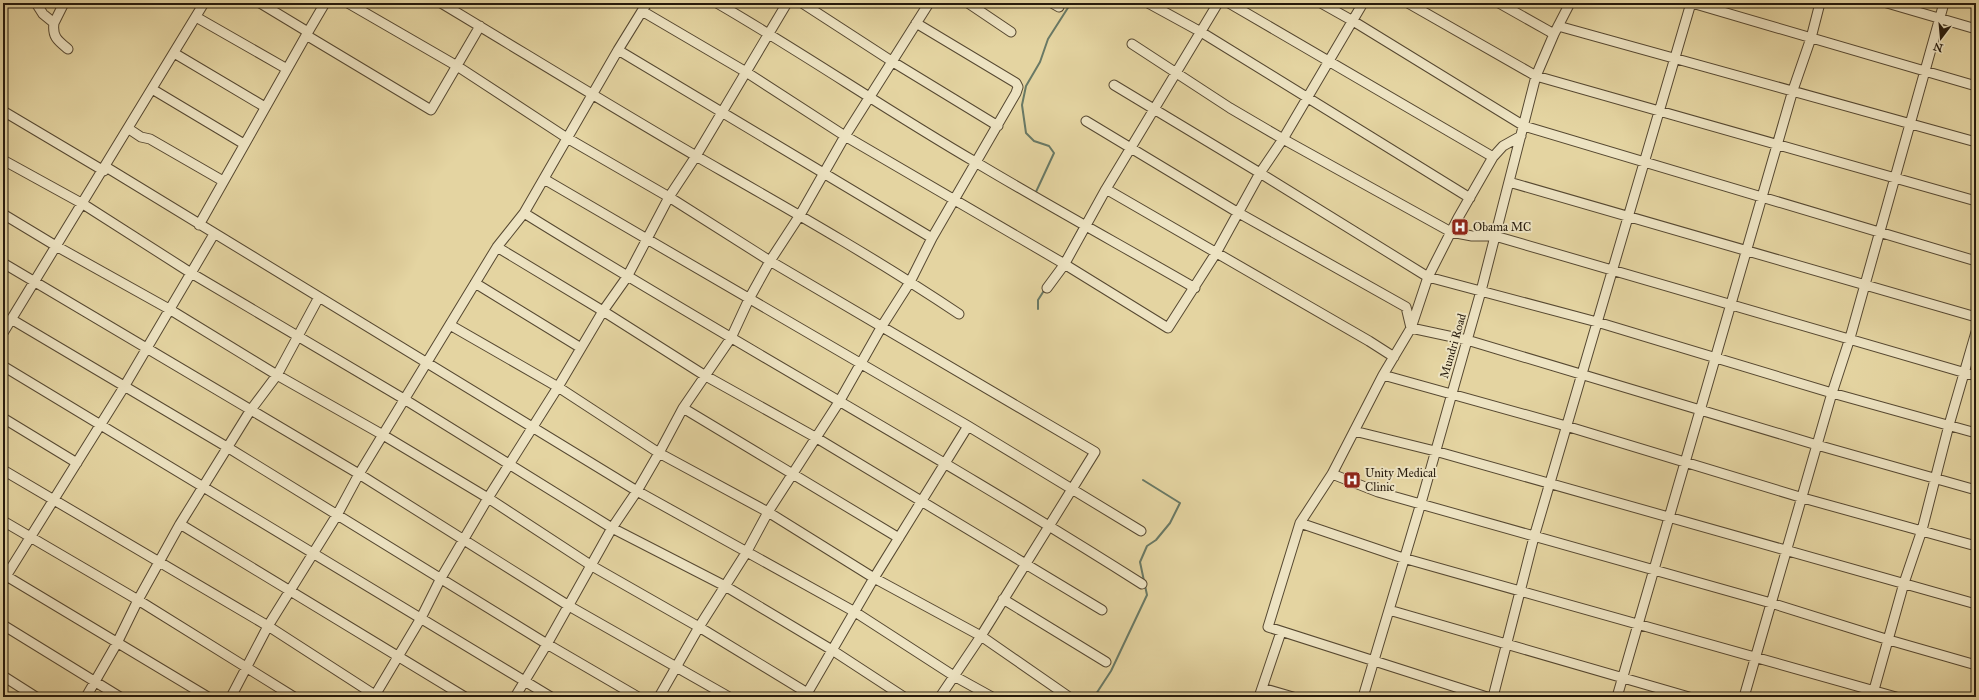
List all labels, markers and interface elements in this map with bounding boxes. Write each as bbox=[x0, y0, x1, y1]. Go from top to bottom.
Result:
north arrow bbox=[1921, 18, 1961, 58]
text: N bbox=[1931, 39, 1945, 55]
hospital icon: Obama MC bbox=[1450, 217, 1470, 237]
place label: Obama MC bbox=[1473, 220, 1531, 234]
street label: Mundri Road bbox=[1437, 312, 1469, 380]
place label: Unity Medical Clinic bbox=[1365, 466, 1437, 494]
hospital icon: Unity Medical Clinic bbox=[1342, 470, 1362, 490]

